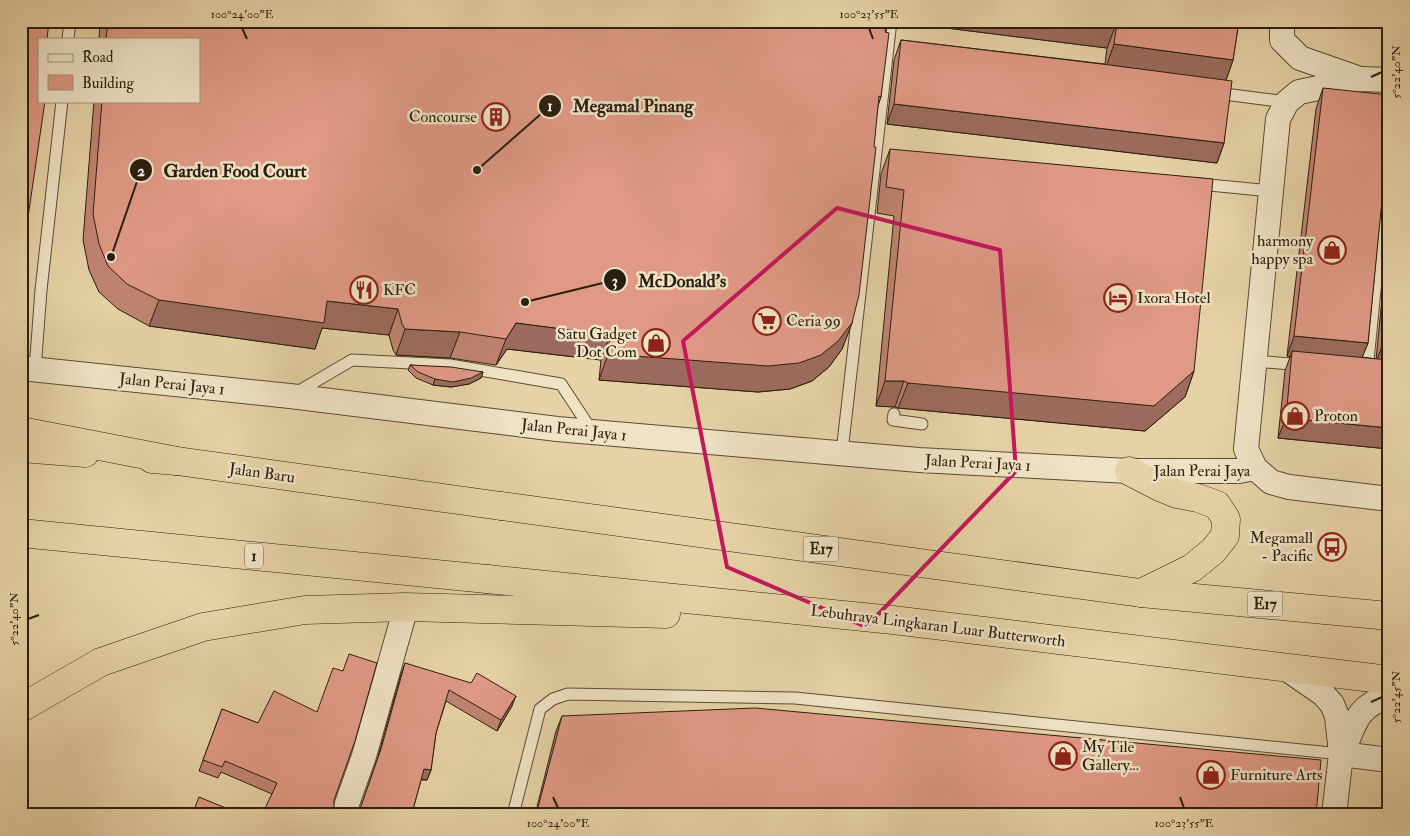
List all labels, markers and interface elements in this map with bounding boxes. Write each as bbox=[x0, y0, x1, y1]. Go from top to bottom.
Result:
text: 100°24'00"E bbox=[211, 7, 274, 22]
text: 100°23'55"E bbox=[840, 7, 899, 22]
legend bbox=[38, 38, 200, 102]
text: 5°22'40"N bbox=[1389, 45, 1404, 99]
text: Road bbox=[82, 48, 114, 67]
text: Building bbox=[82, 74, 134, 93]
callout: Megamal Pinang bbox=[537, 89, 703, 122]
text: Megamal Pinang bbox=[572, 95, 695, 118]
text: 1 bbox=[547, 97, 553, 116]
building icon: Concourse bbox=[481, 102, 511, 132]
place label: Concourse bbox=[409, 107, 477, 127]
callout: Garden Food Court bbox=[128, 154, 316, 187]
text: Garden Food Court bbox=[163, 160, 307, 183]
text: 2 bbox=[137, 162, 145, 181]
place label: harmony happy spa bbox=[1251, 231, 1314, 270]
shop icon: harmony happy spa bbox=[1317, 235, 1347, 265]
callout: McDonald's bbox=[603, 264, 736, 297]
text: McDonald's bbox=[637, 270, 726, 293]
text: 3 bbox=[612, 272, 618, 291]
restaurant icon: KFC bbox=[349, 275, 379, 305]
place label: KFC bbox=[383, 280, 416, 300]
hotel icon: Ixora Hotel bbox=[1103, 283, 1133, 313]
place label: Ixora Hotel bbox=[1137, 288, 1211, 308]
supermarket icon: Ceria 99 bbox=[752, 306, 782, 336]
place label: Ceria 99 bbox=[786, 311, 841, 331]
place label: Satu Gadget Dot Com bbox=[557, 324, 638, 362]
shop icon: Satu Gadget Dot Com bbox=[641, 328, 671, 358]
street label: Jalan Perai Jaya 1 bbox=[117, 368, 226, 400]
shop icon: Proton bbox=[1280, 401, 1310, 431]
place label: Proton bbox=[1314, 406, 1358, 426]
street label: Jalan Perai Jaya 1 bbox=[519, 414, 628, 446]
street label: Jalan Perai Jaya 1 bbox=[923, 450, 1031, 477]
street label: Jalan Baru bbox=[227, 458, 296, 489]
street label: Jalan Perai Jaya bbox=[1153, 461, 1251, 482]
place label: Megamall - Pacific bbox=[1249, 528, 1314, 566]
bus stop icon: Megamall - Pacific bbox=[1317, 532, 1347, 562]
road number: E17 bbox=[804, 536, 838, 562]
road number: 1 bbox=[245, 544, 263, 568]
text: 5°22'40"N bbox=[7, 592, 22, 646]
road number: E17 bbox=[1248, 592, 1282, 616]
street label: Lebuhraya Lingkaran Luar Butterworth bbox=[809, 600, 1067, 652]
text: 5°22'45"N bbox=[1389, 671, 1404, 723]
place label: My Tile Gallery... bbox=[1082, 737, 1139, 775]
shop icon: My Tile Gallery... bbox=[1048, 741, 1078, 771]
shop icon: Furniture Arts bbox=[1196, 760, 1226, 790]
place label: Furniture Arts bbox=[1230, 765, 1323, 785]
text: 100°24'00"E bbox=[527, 816, 590, 831]
text: 100°23'55"E bbox=[1155, 816, 1214, 831]

